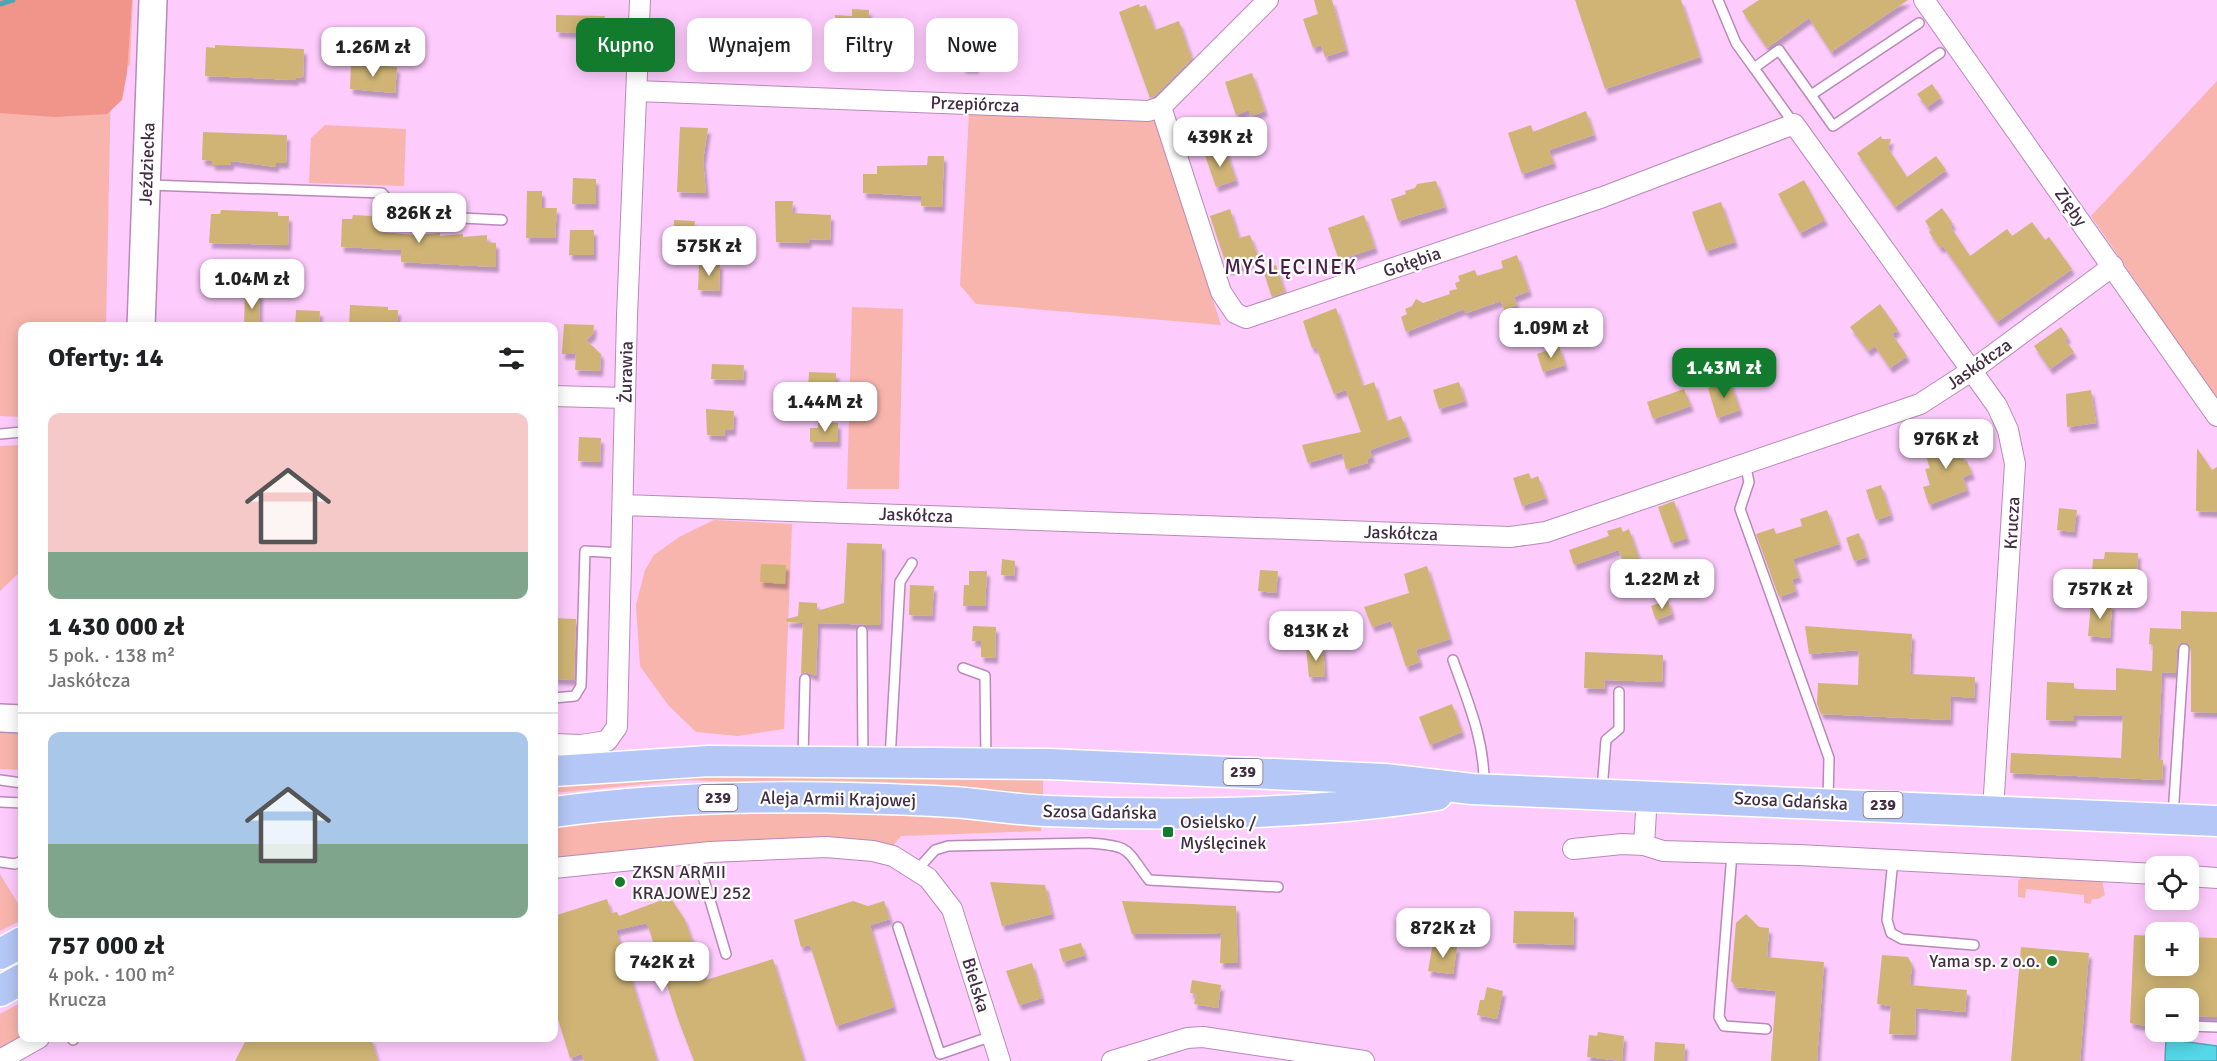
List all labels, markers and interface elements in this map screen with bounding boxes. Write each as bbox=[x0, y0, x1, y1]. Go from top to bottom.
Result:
chip: Kupno bbox=[576, 18, 675, 72]
chip: Wynajem bbox=[687, 18, 812, 72]
chip: Filtry bbox=[824, 18, 914, 72]
chip: Nowe bbox=[926, 18, 1018, 72]
pin: 1.26M zł bbox=[311, 27, 435, 78]
text: 1.26M zł bbox=[335, 34, 411, 59]
street label: Przepiórcza bbox=[930, 91, 1020, 117]
pin: 439K zł bbox=[1165, 117, 1275, 168]
street label: Jeździecka bbox=[135, 122, 159, 206]
text: 439K zł bbox=[1187, 124, 1253, 149]
street label: Zięby bbox=[2050, 184, 2092, 231]
pin: 826K zł bbox=[364, 193, 474, 244]
text: 826K zł bbox=[386, 200, 452, 225]
pin: 575K zł bbox=[654, 226, 764, 277]
text: 575K zł bbox=[676, 233, 742, 258]
street label: Gołębia bbox=[1380, 242, 1444, 282]
district label: MYŚLĘCINEK bbox=[1224, 254, 1358, 280]
pin: 1.04M zł bbox=[190, 259, 314, 310]
text: 1.04M zł bbox=[214, 266, 290, 291]
pin: 1.09M zł bbox=[1489, 308, 1613, 359]
text: 1.09M zł bbox=[1513, 315, 1589, 340]
street label: Jaskółcza bbox=[1942, 334, 2016, 394]
street label: Żurawia bbox=[614, 341, 638, 403]
text: Oferty: 14 bbox=[48, 342, 163, 374]
icon: filters bbox=[495, 342, 528, 375]
pin: 1.43M zł bbox=[1662, 348, 1786, 399]
text: 1.43M zł bbox=[1686, 355, 1762, 380]
pin: 1.44M zł bbox=[763, 382, 887, 433]
text: 1.44M zł bbox=[787, 389, 863, 414]
pin: 976K zł bbox=[1891, 419, 2001, 470]
text: 976K zł bbox=[1913, 426, 1979, 451]
icon: home bbox=[234, 452, 342, 560]
street label: Krucza bbox=[2000, 496, 2024, 550]
street label: Jaskółcza bbox=[878, 503, 954, 527]
street label: Jaskółcza bbox=[1363, 521, 1439, 545]
pin: 1.22M zł bbox=[1600, 559, 1724, 610]
text: 1.22M zł bbox=[1624, 566, 1700, 591]
pin: 757K zł bbox=[2045, 569, 2155, 620]
text: 757K zł bbox=[2067, 576, 2133, 601]
text: 1 430 000 zł bbox=[48, 611, 185, 643]
pin: 813K zł bbox=[1261, 611, 1371, 662]
text: 813K zł bbox=[1283, 618, 1349, 643]
text: 5 pok. · 138 m² bbox=[48, 643, 176, 668]
text: Jaskółcza bbox=[48, 668, 131, 693]
road number: 239 bbox=[1224, 759, 1262, 785]
icon: home bbox=[234, 771, 342, 879]
road number: 239 bbox=[698, 785, 738, 811]
street label: Aleja Armii Krajowej bbox=[760, 787, 916, 811]
street label: Szosa Gdańska bbox=[1733, 787, 1849, 815]
road number: 239 bbox=[1864, 792, 1902, 818]
street label: Szosa Gdańska bbox=[1043, 800, 1157, 824]
place label: Osielsko / Myślęcinek bbox=[1180, 811, 1266, 854]
marker: Osielsko / Myślęcinek bbox=[1161, 825, 1175, 839]
map controls bbox=[2145, 856, 2199, 1042]
button: locate bbox=[2145, 856, 2199, 910]
place label: ZKSN ARMII KRAJOWEJ 252 bbox=[632, 861, 751, 904]
marker: ZKSN ARMII KRAJOWEJ 252 bbox=[613, 875, 627, 889]
pin: 872K zł bbox=[1388, 908, 1498, 959]
text: 872K zł bbox=[1410, 915, 1476, 940]
button: + bbox=[2145, 922, 2199, 976]
text: 757 000 zł bbox=[48, 930, 165, 962]
pin: 742K zł bbox=[607, 942, 717, 993]
text: 742K zł bbox=[629, 949, 695, 974]
place label: Yama sp. z o.o. bbox=[1929, 950, 2040, 972]
marker: Yama sp. z o.o. bbox=[2045, 954, 2059, 968]
street label: Bielska bbox=[957, 955, 995, 1015]
text: 4 pok. · 100 m² bbox=[48, 962, 176, 987]
text: Krucza bbox=[48, 987, 107, 1012]
button: − bbox=[2145, 988, 2199, 1042]

